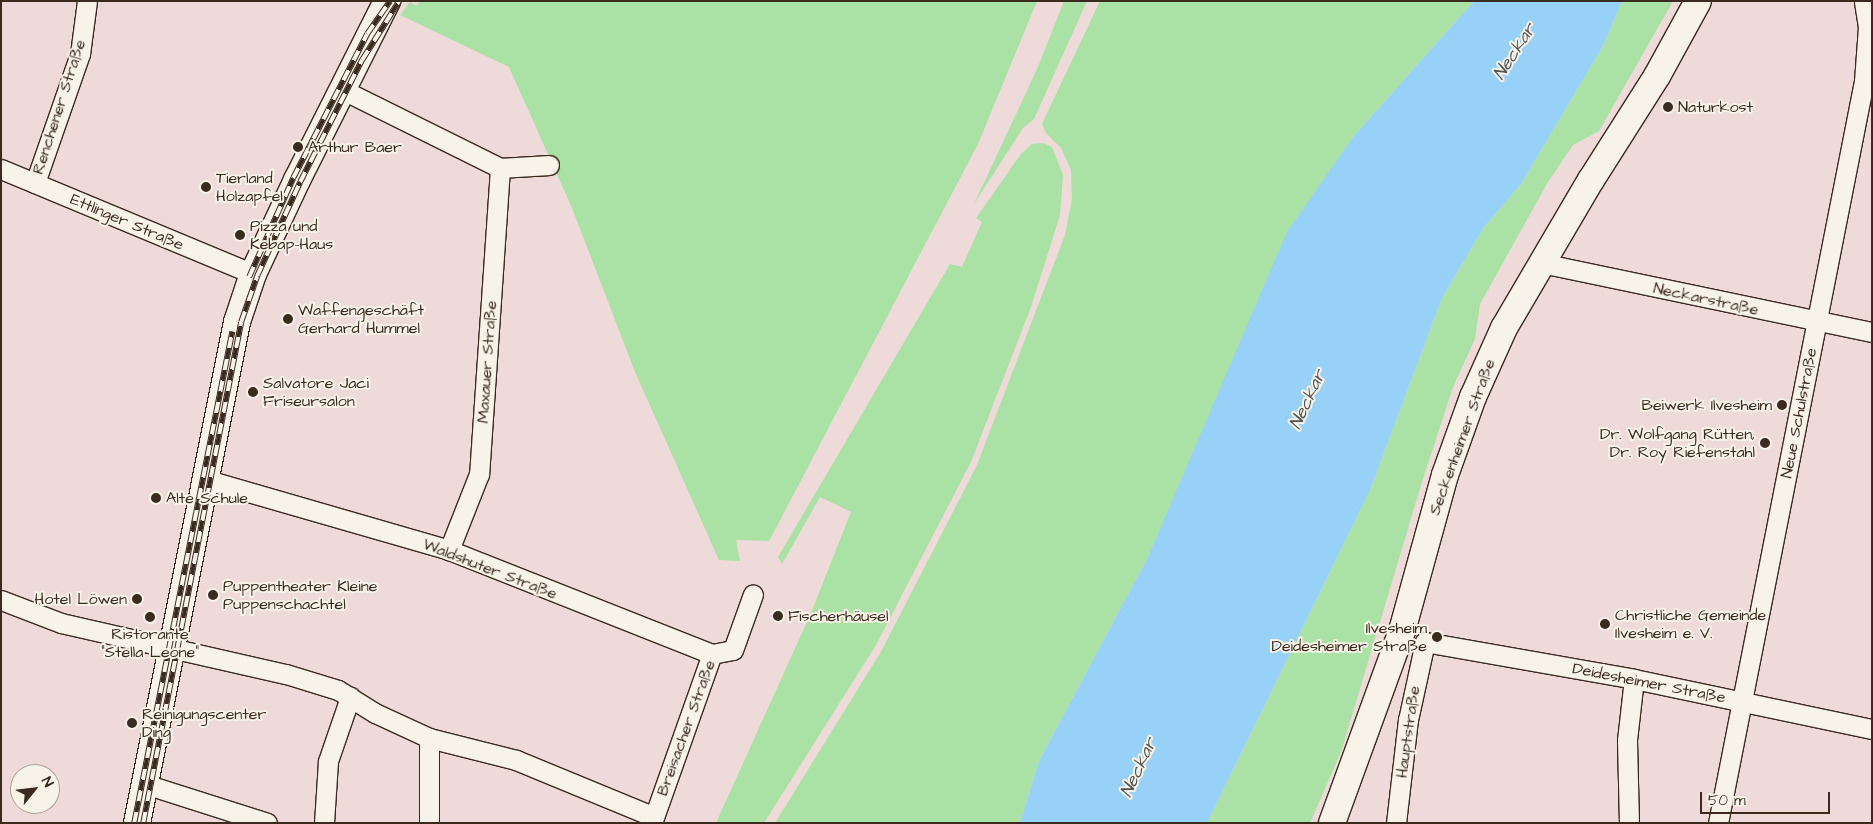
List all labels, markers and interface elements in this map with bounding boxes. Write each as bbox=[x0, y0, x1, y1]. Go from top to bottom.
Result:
water label: Neckar bbox=[1489, 20, 1541, 84]
street label: Renchener Straße bbox=[28, 37, 90, 177]
place label: Naturkost bbox=[1678, 97, 1753, 117]
marker: Naturkost bbox=[1662, 101, 1674, 113]
place label: Arthur Baer bbox=[308, 137, 402, 157]
marker: Arthur Baer bbox=[292, 141, 304, 153]
place label: Tierland Holzapfel bbox=[216, 168, 283, 206]
marker: Tierland Holzapfel bbox=[200, 181, 212, 193]
street label: Ettlinger Straße bbox=[67, 189, 187, 255]
place label: Pizza und Kebap-Haus bbox=[250, 216, 333, 254]
marker: Pizza und Kebap-Haus bbox=[234, 229, 246, 241]
street label: Neckarstraße bbox=[1652, 278, 1760, 320]
place label: Waffengeschäft Gerhard Hummel bbox=[298, 300, 424, 338]
street label: Maxauer Straße bbox=[473, 300, 501, 424]
marker: Waffengeschäft Gerhard Hummel bbox=[282, 313, 294, 325]
street label: Neue Schulstraße bbox=[1777, 346, 1821, 480]
street label: Seckenheimer Straße bbox=[1425, 356, 1499, 518]
water label: Neckar bbox=[1285, 367, 1331, 433]
place label: Salvatore Jaci Friseursalon bbox=[263, 373, 369, 411]
marker: Salvatore Jaci Friseursalon bbox=[247, 386, 259, 398]
place label: Beiwerk Ilvesheim bbox=[1642, 395, 1772, 415]
marker: Beiwerk Ilvesheim bbox=[1776, 399, 1788, 411]
place label: Dr. Wolfgang Rütten, Dr. Roy Riefenstahl bbox=[1600, 424, 1755, 462]
marker: Dr. Wolfgang Rütten, Dr. Roy Riefenstahl bbox=[1759, 437, 1771, 449]
place label: Alte Schule bbox=[166, 488, 248, 508]
marker: Alte Schule bbox=[150, 492, 162, 504]
street label: Waldshuter Straße bbox=[420, 535, 560, 603]
place label: Puppentheater Kleine Puppenschachtel bbox=[223, 576, 377, 614]
place label: Hotel Löwen bbox=[35, 589, 127, 609]
marker: Puppentheater Kleine Puppenschachtel bbox=[207, 589, 219, 601]
marker: Hotel Löwen bbox=[131, 593, 143, 605]
place label: Christliche Gemeinde Ilvesheim e. V. bbox=[1615, 605, 1766, 643]
place label: Fischerhäusel bbox=[788, 606, 888, 626]
marker: Fischerhäusel bbox=[772, 610, 784, 622]
marker: Ristorante "Stella Leone" bbox=[144, 611, 156, 623]
place label: Ilvesheim Deidesheimer Straße bbox=[1272, 618, 1427, 656]
marker: Christliche Gemeinde Ilvesheim e. V. bbox=[1599, 618, 1611, 630]
place label: Ristorante "Stella Leone" bbox=[101, 624, 199, 662]
marker: Ilvesheim Deidesheimer Straße bbox=[1431, 631, 1443, 643]
street label: Breisacher Straße bbox=[653, 657, 719, 799]
street label: Deidesheimer Straße bbox=[1571, 659, 1727, 707]
street label: Hauptstraße bbox=[1392, 685, 1424, 779]
place label: Reinigungscenter Ding bbox=[142, 704, 266, 742]
marker: Reinigungscenter Ding bbox=[126, 717, 138, 729]
water label: Neckar bbox=[1116, 735, 1162, 801]
north arrow bbox=[10, 764, 60, 814]
text: N bbox=[36, 774, 58, 791]
scale bar bbox=[1703, 782, 1833, 814]
text: 50 m bbox=[1708, 790, 1746, 811]

